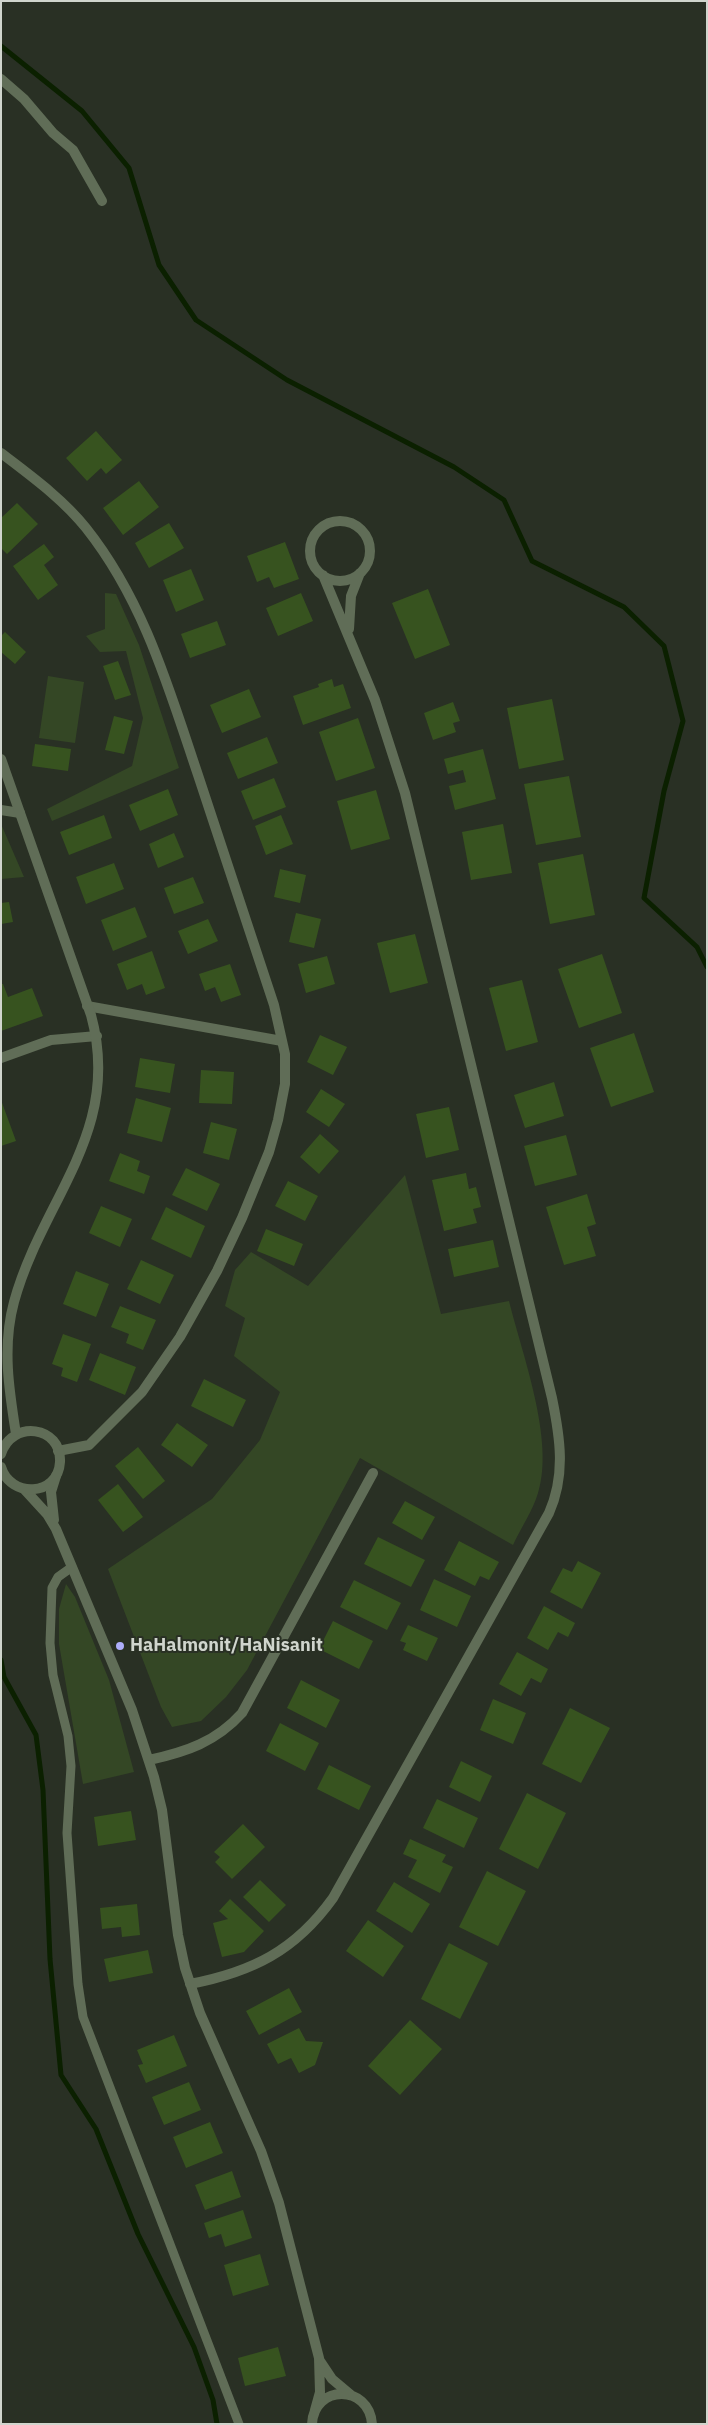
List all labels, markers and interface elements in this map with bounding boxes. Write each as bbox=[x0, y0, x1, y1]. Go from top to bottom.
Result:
place label: HaHalmonit/HaNisanit bbox=[130, 1635, 323, 1657]
marker: HaHalmonit/HaNisanit bbox=[114, 1640, 126, 1652]

